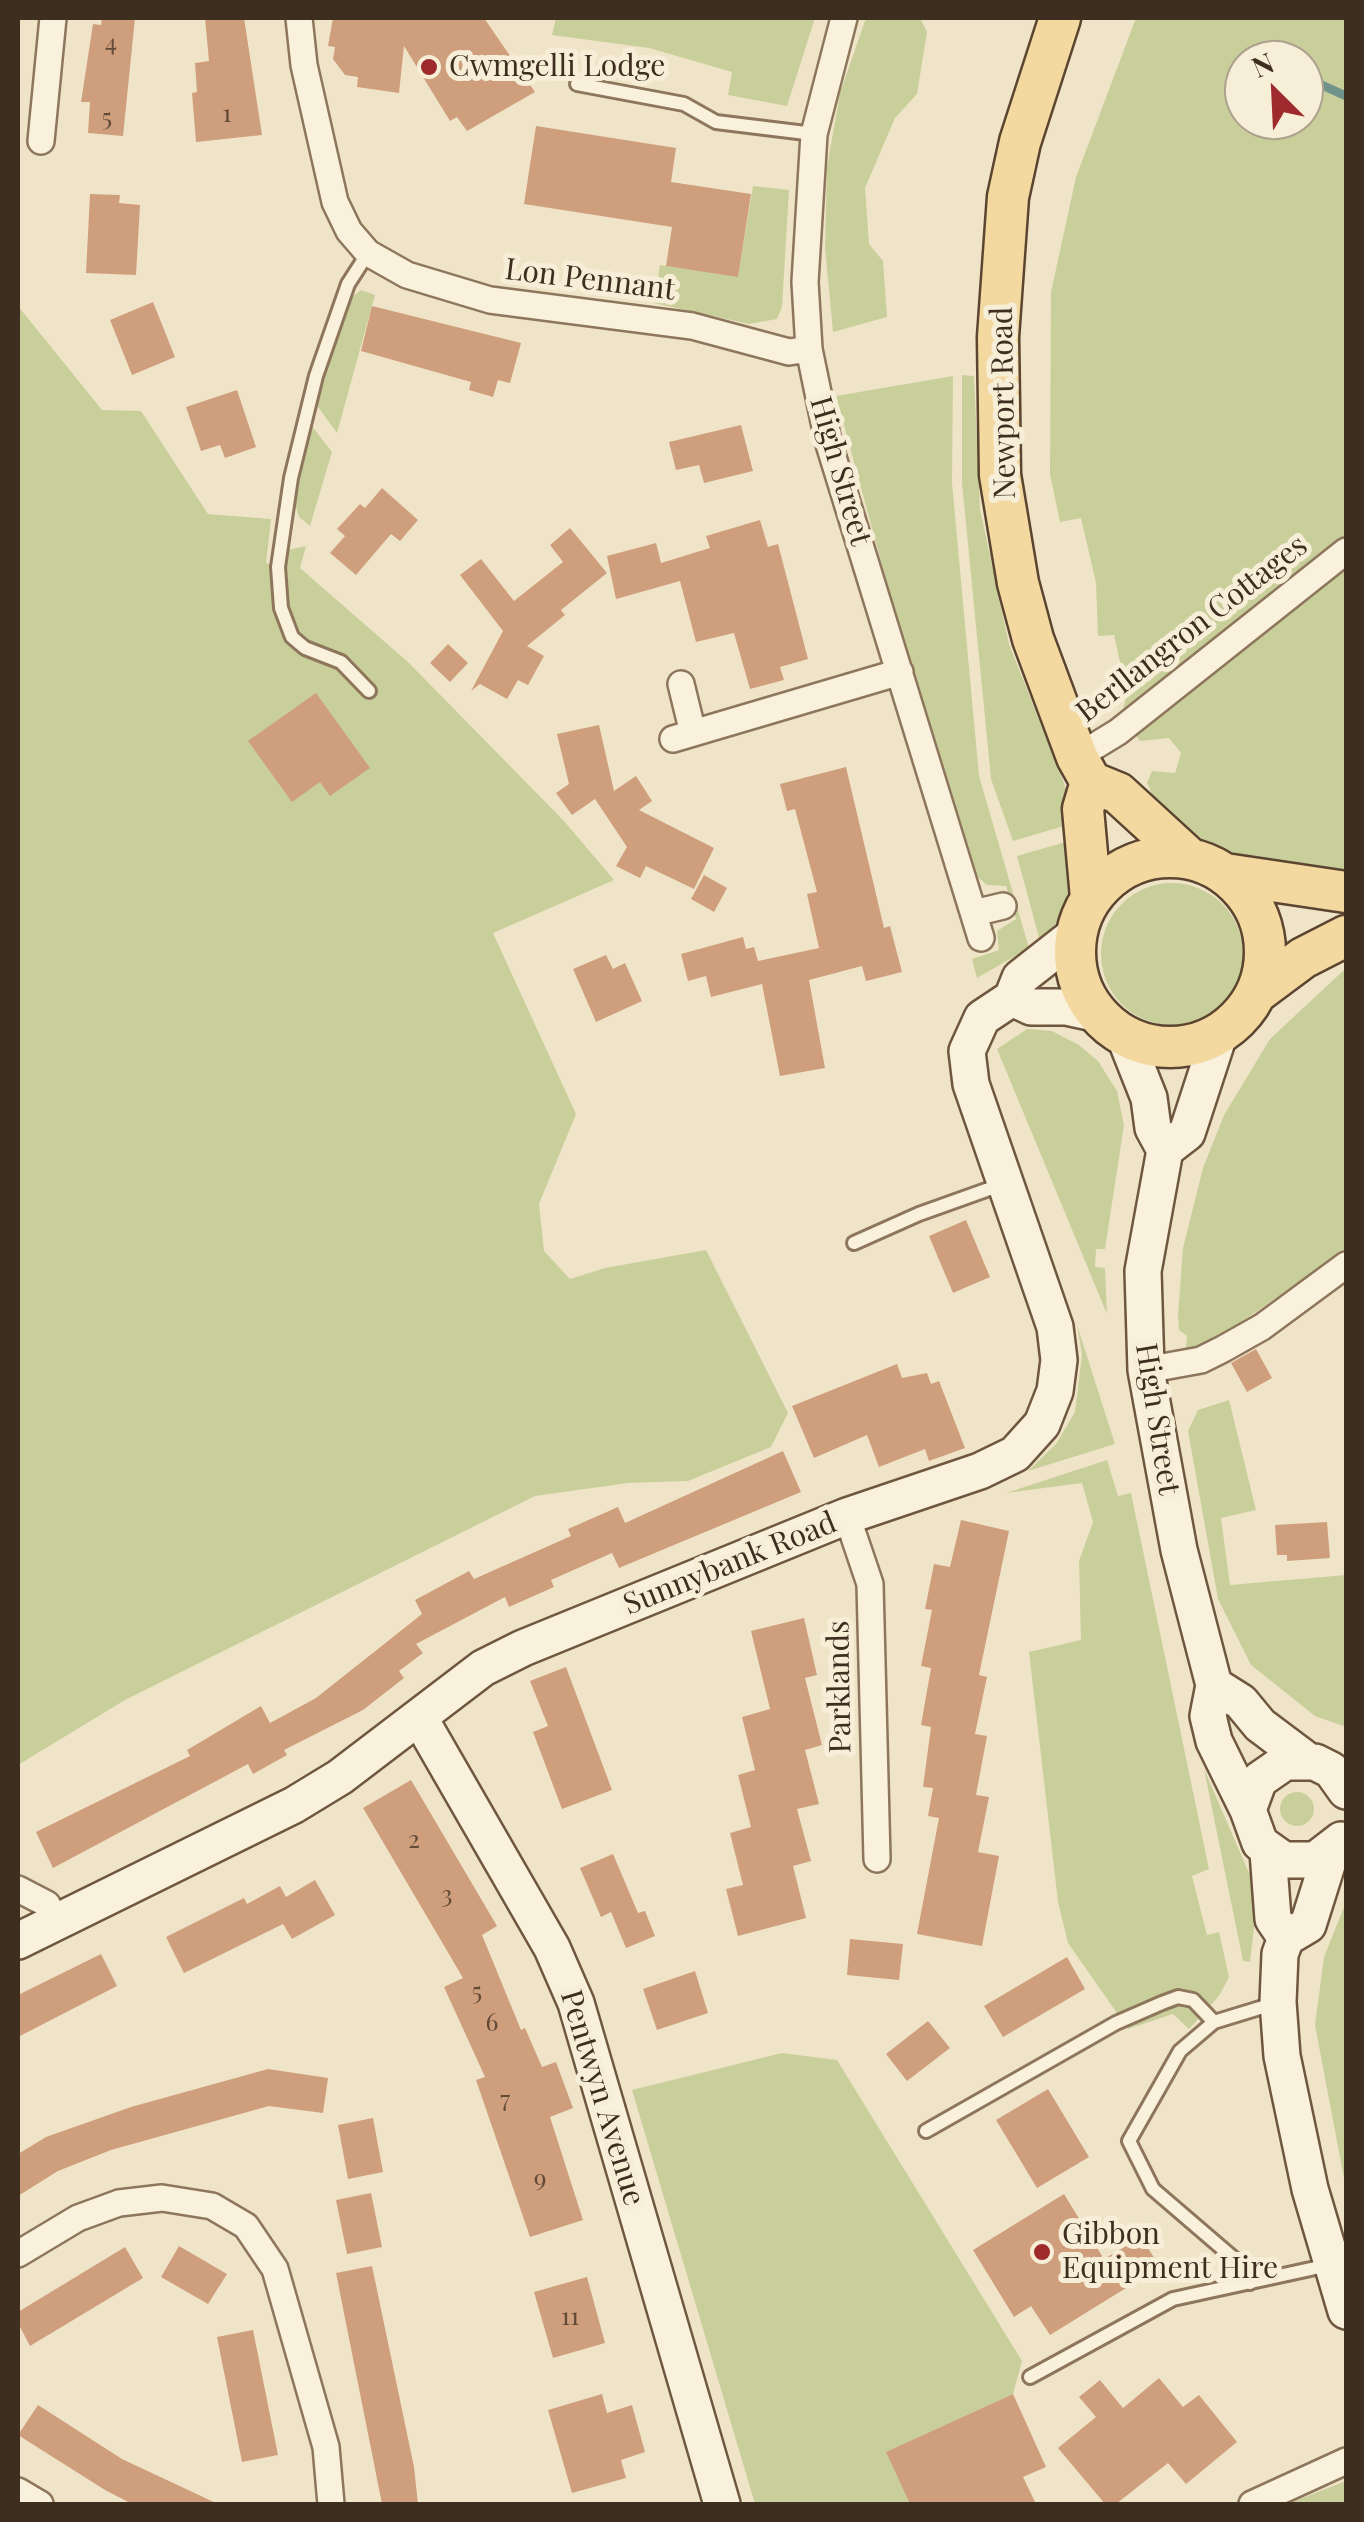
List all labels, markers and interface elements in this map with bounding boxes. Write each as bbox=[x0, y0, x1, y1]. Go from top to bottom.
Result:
house number: 4 bbox=[105, 28, 117, 58]
north arrow bbox=[1224, 40, 1324, 140]
text: N bbox=[1246, 43, 1279, 85]
place label: Cwmgelli Lodge bbox=[449, 49, 665, 85]
marker: Cwmgelli Lodge bbox=[418, 56, 440, 78]
house number: 1 bbox=[222, 99, 232, 129]
house number: 5 bbox=[102, 103, 112, 133]
street label: Lon Pennant bbox=[503, 252, 677, 308]
street label: Newport Road bbox=[984, 307, 1024, 499]
street label: High Street bbox=[802, 393, 878, 549]
street label: Berllangron Cottages bbox=[1069, 528, 1315, 730]
street label: High Street bbox=[1127, 1341, 1187, 1497]
street label: Sunnybank Road bbox=[618, 1505, 842, 1623]
street label: Parklands bbox=[821, 1620, 859, 1754]
house number: 2 bbox=[408, 1825, 420, 1855]
house number: 3 bbox=[441, 1880, 453, 1910]
house number: 5 bbox=[472, 1977, 482, 2007]
street label: Pentwyn Avenue bbox=[552, 1986, 652, 2210]
house number: 6 bbox=[486, 2008, 498, 2038]
house number: 7 bbox=[500, 2085, 510, 2115]
house number: 9 bbox=[534, 2164, 546, 2194]
place label: Gibbon Equipment Hire bbox=[1062, 2217, 1278, 2288]
marker: Gibbon Equipment Hire bbox=[1031, 2241, 1053, 2263]
house number: 11 bbox=[561, 2302, 579, 2332]

